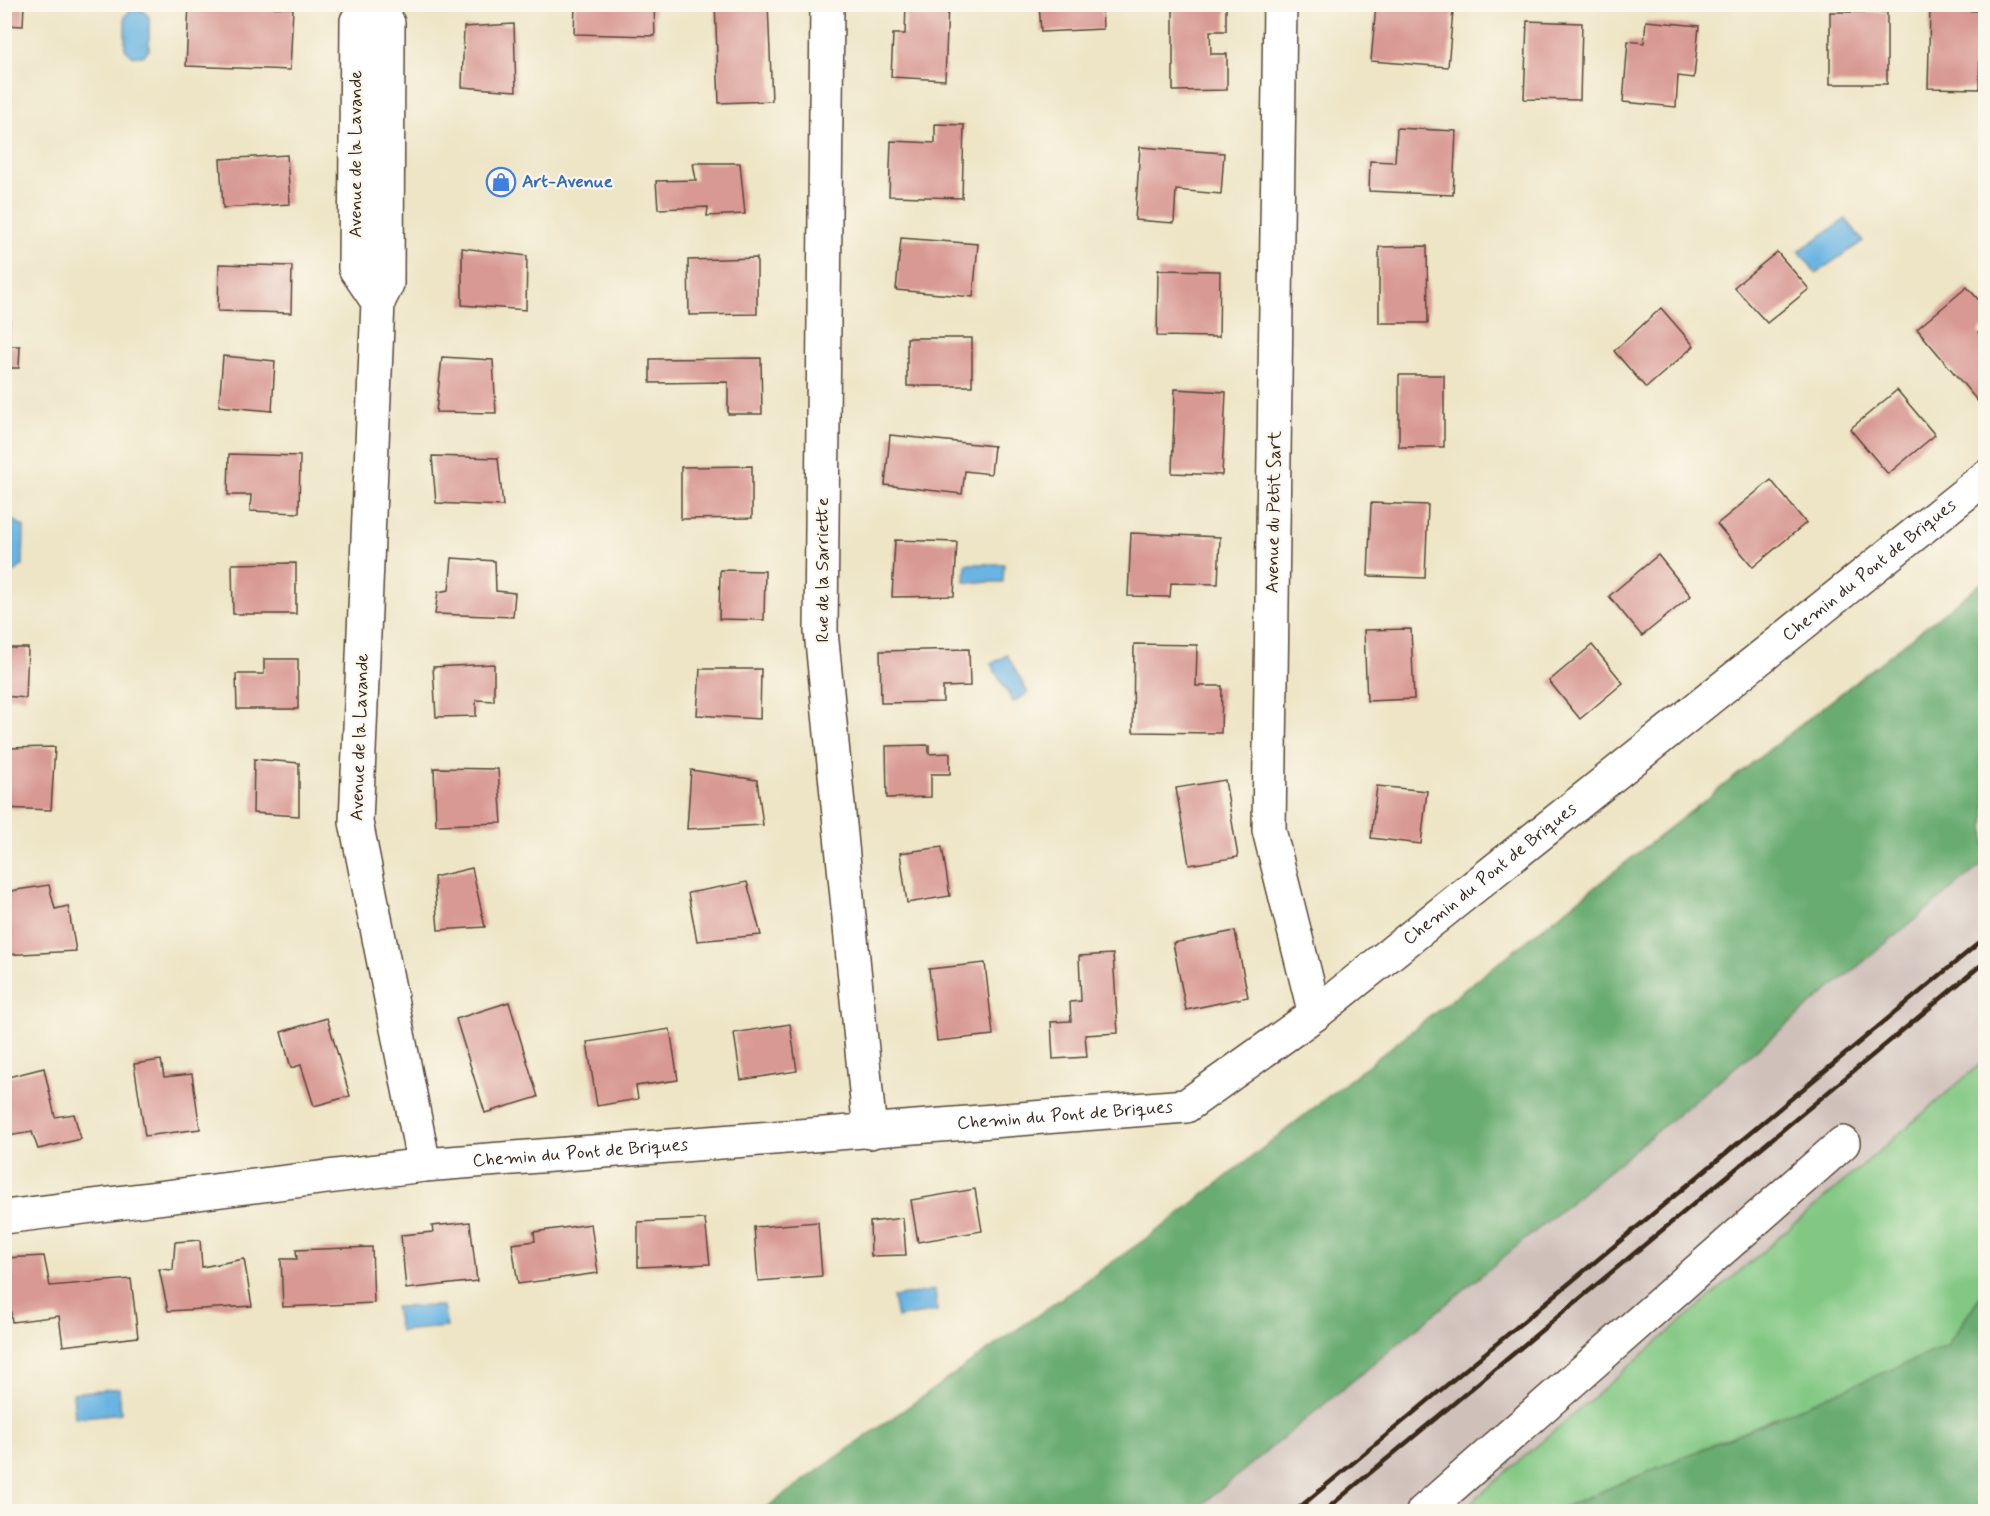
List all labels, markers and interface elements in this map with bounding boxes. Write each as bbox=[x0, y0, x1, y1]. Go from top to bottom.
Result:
street label: Avenue de la Lavande bbox=[344, 70, 368, 238]
shop icon: Art-Avenue bbox=[485, 166, 517, 198]
place label: Art-Avenue bbox=[522, 170, 613, 194]
street label: Avenue du Petit Sart bbox=[1261, 430, 1287, 593]
street label: Chemin du Pont de Briques bbox=[1777, 493, 1961, 647]
street label: Rue de la Sarriette bbox=[811, 497, 835, 643]
street label: Avenue de la Lavande bbox=[345, 653, 375, 821]
street label: Chemin du Pont de Briques bbox=[1398, 797, 1582, 951]
street label: Chemin du Pont de Briques bbox=[956, 1095, 1174, 1136]
street label: Chemin du Pont de Briques bbox=[472, 1133, 689, 1173]

